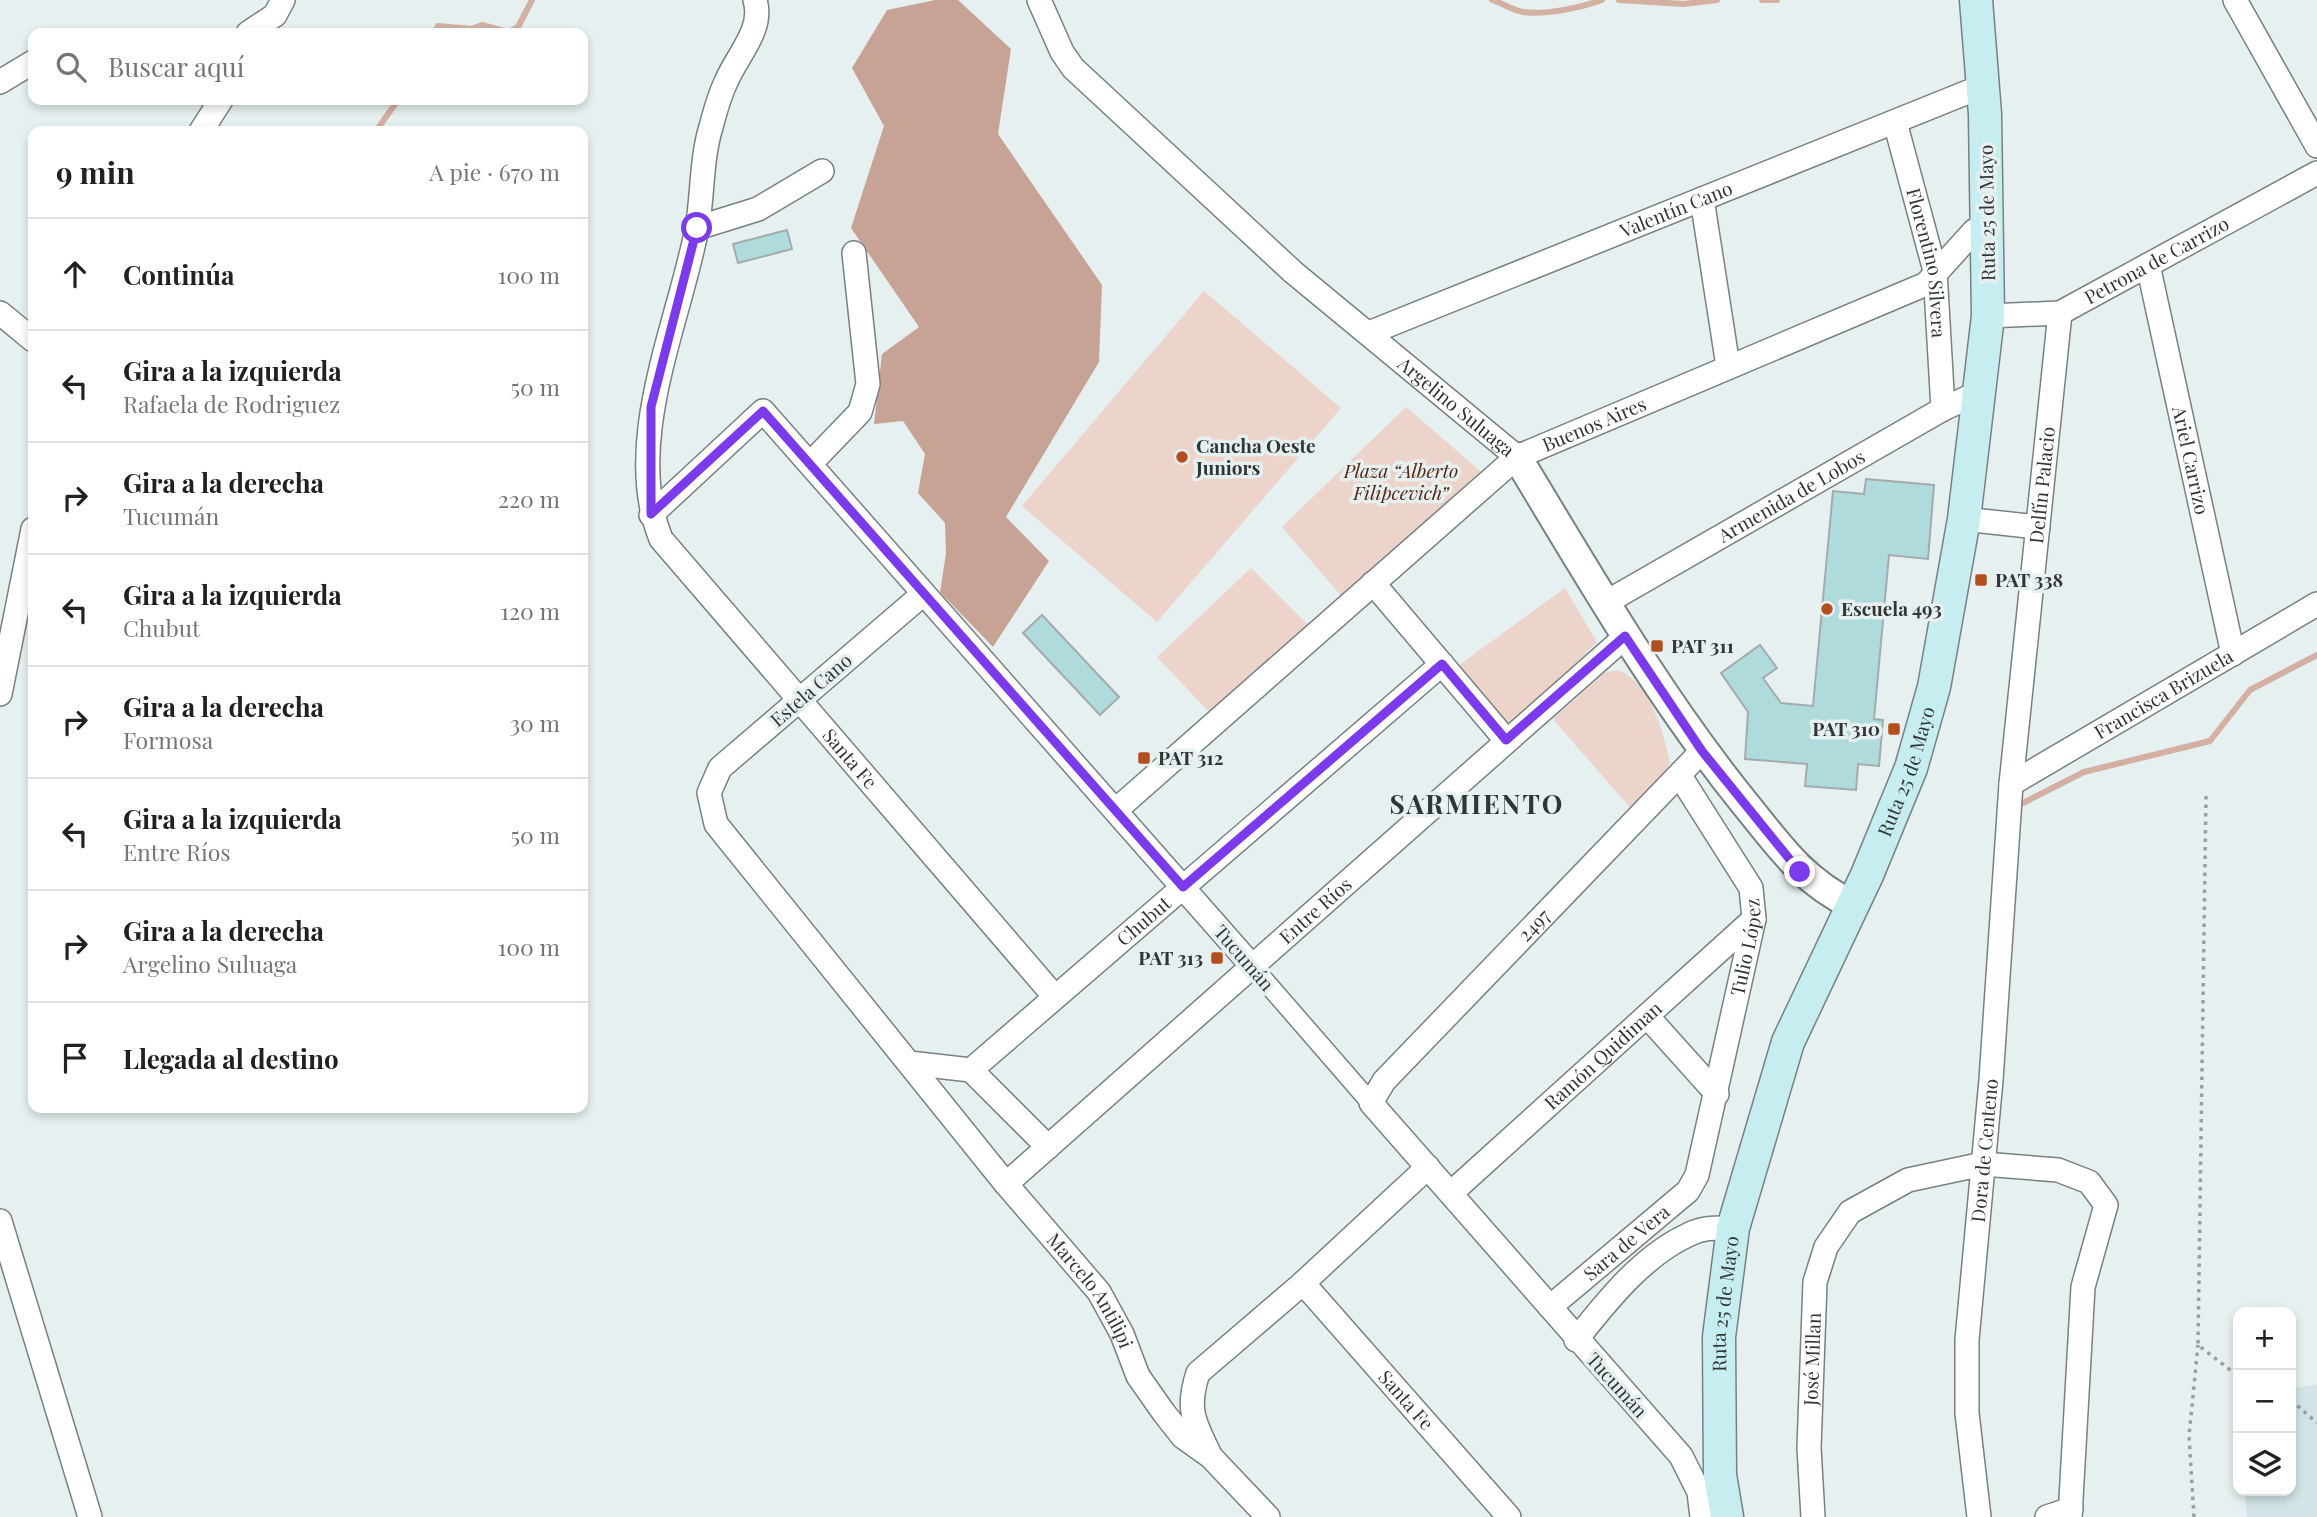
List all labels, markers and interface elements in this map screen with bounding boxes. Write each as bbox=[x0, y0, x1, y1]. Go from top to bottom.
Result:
search box bbox=[28, 28, 588, 105]
icon: search bbox=[52, 48, 90, 86]
text: Buscar aquí bbox=[108, 49, 244, 84]
street label: Ruta 25 de Mayo bbox=[1972, 145, 2000, 281]
text: 9 min bbox=[56, 152, 135, 192]
text: A pie · 670 m bbox=[429, 156, 560, 187]
street label: Valentín Cano bbox=[1615, 174, 1736, 243]
street label: Florentino Silvera bbox=[1901, 185, 1953, 339]
street label: Petrona de Carrizo bbox=[2079, 210, 2233, 309]
route start bbox=[681, 212, 712, 243]
icon: ahead bbox=[56, 255, 94, 293]
text: Continúa bbox=[123, 257, 235, 292]
text: 100 m bbox=[498, 259, 560, 290]
street label: Argelino Suluaga bbox=[1392, 350, 1521, 462]
text: Gira a la izquierda bbox=[123, 353, 342, 388]
icon: left bbox=[56, 367, 94, 405]
text: 50 m bbox=[511, 371, 560, 402]
text: Rafaela de Rodriguez bbox=[123, 388, 340, 419]
street label: Buenos Aires bbox=[1538, 390, 1650, 457]
street label: Ariel Carrizo bbox=[2167, 403, 2216, 517]
street label: Delfín Palacio bbox=[2022, 425, 2060, 545]
place label: Cancha Oeste Juniors bbox=[1195, 432, 1316, 480]
street label: Armenida de Lobos bbox=[1712, 443, 1869, 548]
marker: Cancha Oeste Juniors bbox=[1174, 449, 1190, 465]
park label: Plaza “Alberto Filipcevich” bbox=[1343, 457, 1458, 505]
text: Gira a la derecha bbox=[123, 465, 324, 500]
icon: right bbox=[56, 479, 94, 517]
text: 220 m bbox=[498, 483, 560, 514]
text: Tucumán bbox=[123, 500, 219, 531]
place label: PAT 338 bbox=[1995, 566, 2063, 592]
marker: PAT 338 bbox=[1973, 572, 1989, 588]
text: Gira a la izquierda bbox=[123, 577, 342, 612]
icon: left bbox=[56, 591, 94, 629]
text: 120 m bbox=[501, 595, 560, 626]
place label: Escuela 493 bbox=[1841, 595, 1942, 621]
marker: Escuela 493 bbox=[1819, 601, 1835, 617]
text: Chubut bbox=[123, 612, 200, 643]
place label: PAT 311 bbox=[1671, 632, 1734, 658]
marker: PAT 311 bbox=[1649, 638, 1665, 654]
street label: Francisca Brizuela bbox=[2089, 642, 2238, 744]
street label: Estela Cano bbox=[764, 647, 857, 732]
text: Gira a la derecha bbox=[123, 689, 324, 724]
icon: right bbox=[56, 703, 94, 741]
street label: Ruta 25 de Mayo bbox=[1870, 703, 1940, 840]
text: 30 m bbox=[510, 707, 560, 738]
place label: PAT 310 bbox=[1812, 715, 1880, 741]
marker: PAT 310 bbox=[1886, 721, 1902, 737]
street label: Santa Fe bbox=[817, 722, 884, 794]
text: Formosa bbox=[123, 724, 213, 755]
place label: PAT 312 bbox=[1158, 744, 1224, 770]
marker: PAT 312 bbox=[1136, 750, 1152, 766]
district label: SARMIENTO bbox=[1390, 786, 1564, 821]
text: Gira a la izquierda bbox=[123, 801, 342, 836]
icon: left bbox=[56, 815, 94, 853]
text: 50 m bbox=[511, 819, 560, 850]
text: Entre Ríos bbox=[123, 836, 231, 867]
route end bbox=[1784, 856, 1815, 887]
street label: Entre Ríos bbox=[1273, 871, 1357, 949]
street label: Chubut bbox=[1110, 890, 1176, 951]
street label: Tulio López bbox=[1723, 897, 1766, 998]
street label: 2497 bbox=[1512, 902, 1555, 947]
text: Gira a la derecha bbox=[123, 913, 324, 948]
street label: Tucumán bbox=[1209, 919, 1281, 996]
icon: right bbox=[56, 927, 94, 965]
text: 100 m bbox=[498, 931, 560, 962]
place label: PAT 313 bbox=[1138, 944, 1203, 970]
text: Argelino Suluaga bbox=[123, 948, 297, 979]
marker: PAT 313 bbox=[1209, 950, 1225, 966]
street label: Ramón Quidiman bbox=[1538, 994, 1667, 1115]
icon: arrive bbox=[56, 1039, 94, 1077]
text: Llegada al destino bbox=[123, 1041, 339, 1076]
street label: Dora de Centeno bbox=[1964, 1077, 2003, 1223]
street label: Sara de Vera bbox=[1577, 1198, 1675, 1286]
street label: Marcelo Antilipi bbox=[1042, 1227, 1140, 1352]
street label: Ruta 25 de Mayo bbox=[1705, 1234, 1744, 1372]
map controls bbox=[2233, 1307, 2296, 1496]
button: + bbox=[2233, 1307, 2296, 1370]
street label: José Millan bbox=[1797, 1312, 1826, 1407]
street label: Tucumán bbox=[1581, 1346, 1654, 1423]
street label: Santa Fe bbox=[1373, 1364, 1440, 1435]
button: − bbox=[2233, 1370, 2296, 1433]
button: layers bbox=[2233, 1433, 2296, 1496]

